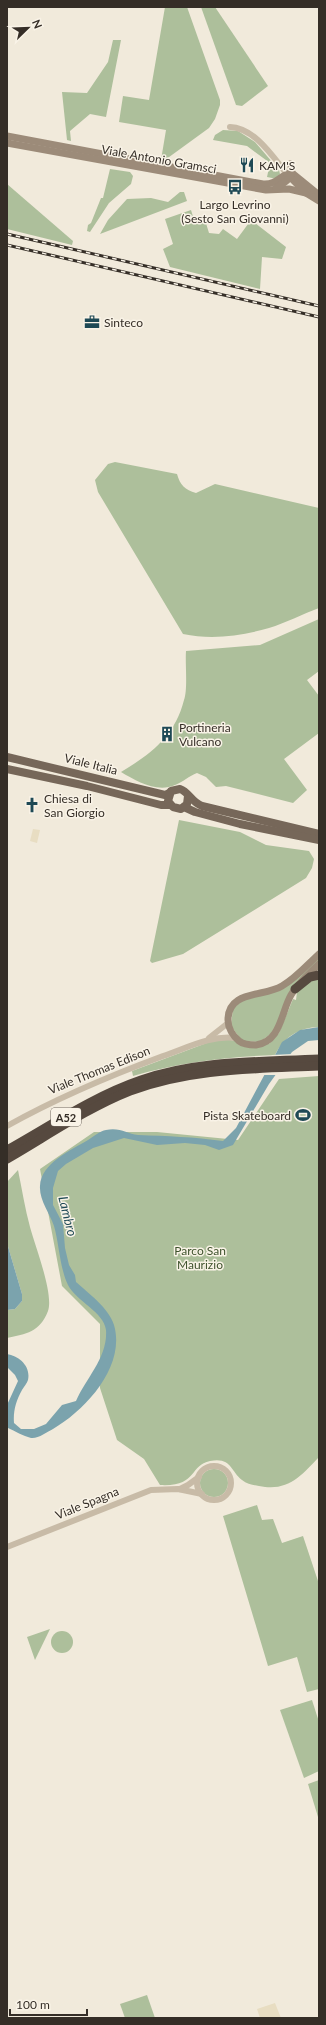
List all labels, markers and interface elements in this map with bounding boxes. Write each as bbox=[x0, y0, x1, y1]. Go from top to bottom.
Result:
north arrow bbox=[8, 8, 48, 48]
text: N bbox=[30, 17, 45, 30]
street label: Viale Antonio Gramsci bbox=[100, 141, 218, 177]
restaurant icon: KAM'S bbox=[238, 156, 256, 174]
place label: KAM'S bbox=[259, 158, 295, 173]
bus stop icon: Largo Levrino (Sesto San Giovanni) bbox=[226, 178, 244, 196]
place label: Largo Levrino (Sesto San Giovanni) bbox=[181, 197, 289, 226]
office icon: Sinteco bbox=[83, 313, 101, 331]
place label: Sinteco bbox=[104, 315, 143, 330]
place label: Portineria Vulcano bbox=[179, 720, 231, 749]
building icon: Portineria Vulcano bbox=[158, 725, 176, 743]
street label: Viale Italia bbox=[63, 750, 119, 778]
place label: Chiesa di San Giorgio bbox=[44, 791, 105, 820]
church icon: Chiesa di San Giorgio bbox=[23, 796, 41, 814]
street label: Viale Thomas Edison bbox=[46, 1043, 152, 1097]
sports icon: Pista Skateboard bbox=[294, 1106, 312, 1124]
road number: A52 bbox=[51, 1108, 81, 1126]
place label: Pista Skateboard bbox=[203, 1108, 291, 1123]
water label: Lambro bbox=[55, 1194, 81, 1238]
park label: Parco San Maurizio bbox=[174, 1243, 226, 1272]
street label: Viale Spagna bbox=[53, 1483, 121, 1523]
scale bar bbox=[10, 1991, 87, 2017]
text: 100 m bbox=[16, 1997, 50, 2012]

